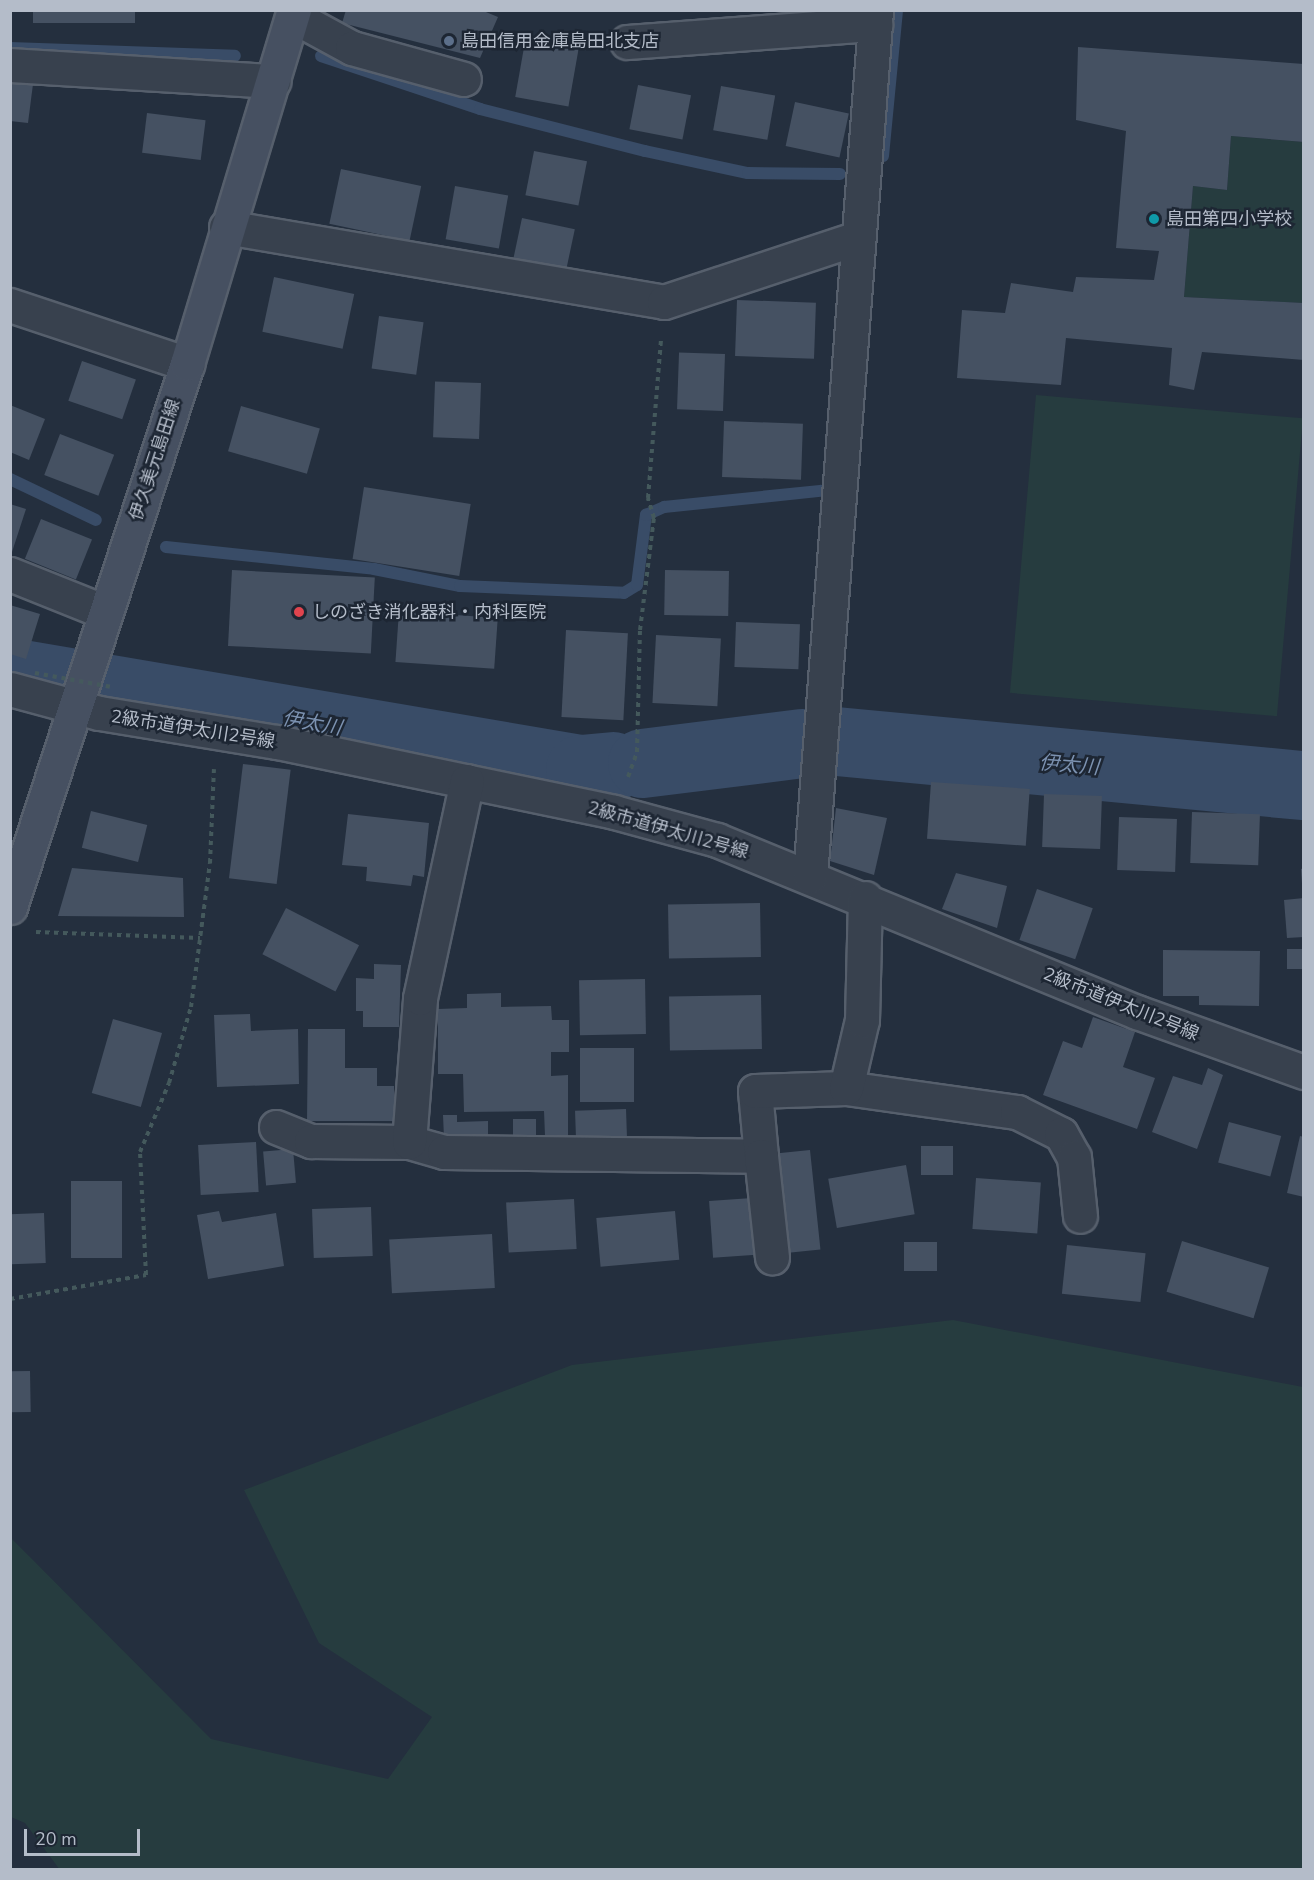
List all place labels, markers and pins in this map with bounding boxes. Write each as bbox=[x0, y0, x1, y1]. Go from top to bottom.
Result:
place label: 島田信用金庫島田北支店 bbox=[461, 30, 659, 52]
marker: 島田信用金庫島田北支店 bbox=[442, 34, 456, 48]
place label: 島田第四小学校 bbox=[1166, 208, 1292, 230]
marker: 島田第四小学校 bbox=[1147, 212, 1161, 226]
place label: しのざき消化器科・内科医院 bbox=[312, 601, 546, 623]
marker: しのざき消化器科・内科医院 bbox=[290, 603, 308, 621]

